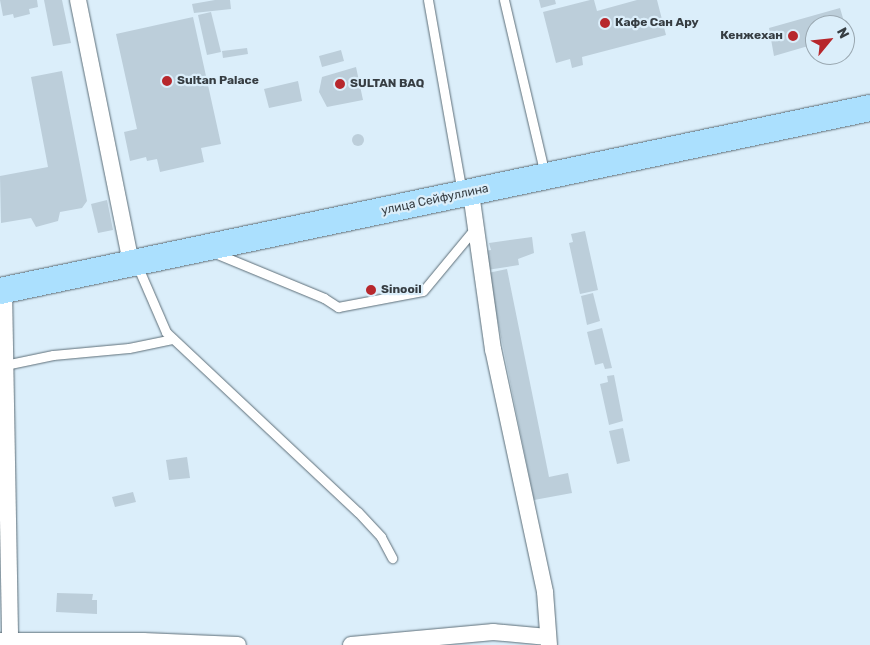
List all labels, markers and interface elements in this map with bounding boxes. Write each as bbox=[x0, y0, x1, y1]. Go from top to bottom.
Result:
north arrow bbox=[805, 15, 855, 65]
place label: Кафе Сан Ару bbox=[615, 16, 699, 30]
marker: Кафе Сан Ару bbox=[599, 17, 611, 29]
text: N bbox=[833, 25, 853, 42]
place label: Кенжехан bbox=[720, 29, 783, 43]
marker: Кенжехан bbox=[787, 30, 799, 42]
place label: Sultan Palace bbox=[177, 74, 259, 88]
marker: Sultan Palace bbox=[161, 75, 173, 87]
place label: SULTAN BAQ bbox=[350, 77, 424, 91]
marker: SULTAN BAQ bbox=[334, 78, 346, 90]
street label: улица Сейфуллина bbox=[380, 182, 490, 218]
place label: Sinooil bbox=[381, 283, 422, 297]
marker: Sinooil bbox=[365, 284, 377, 296]

